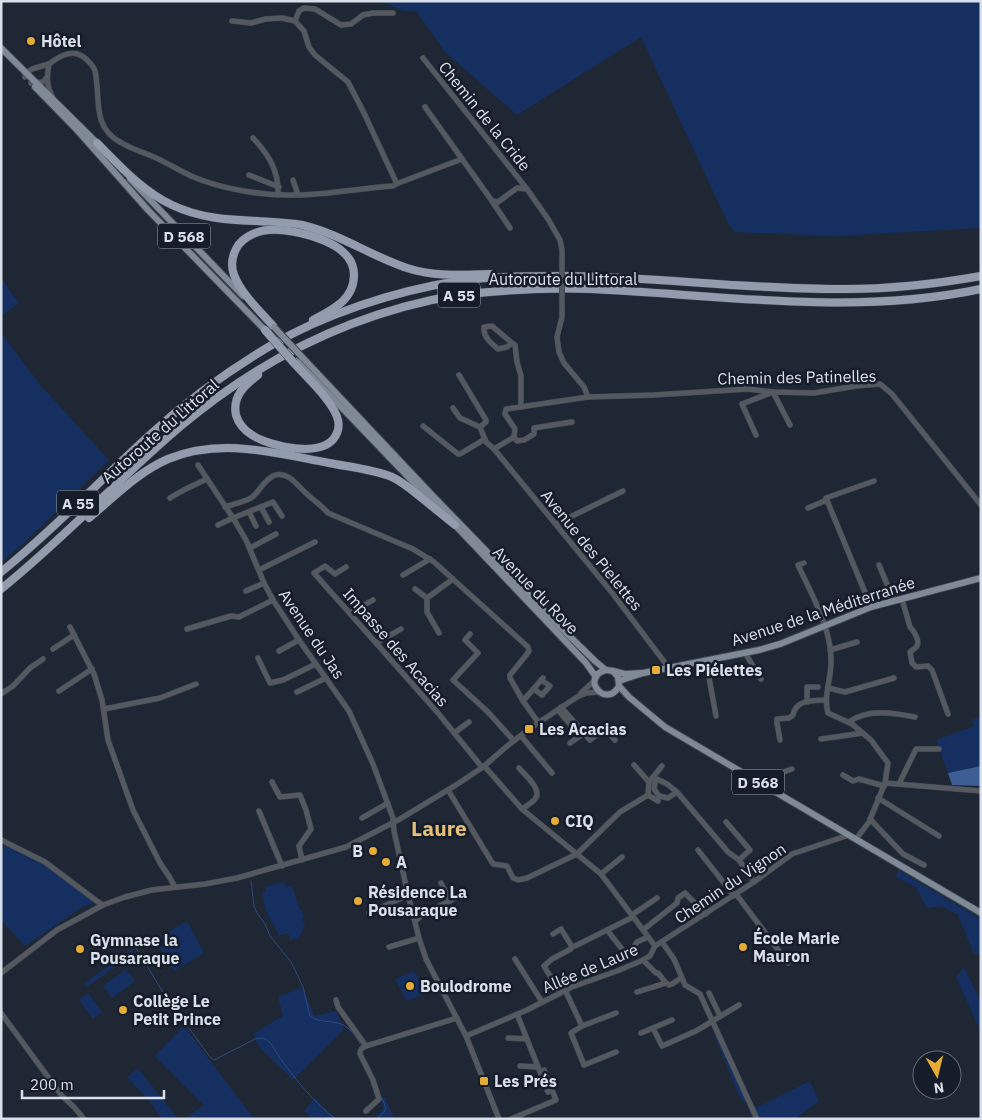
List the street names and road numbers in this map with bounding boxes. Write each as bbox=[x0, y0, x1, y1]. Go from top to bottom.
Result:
street label: Chemin de la Cride bbox=[435, 57, 535, 175]
road number: D 568 bbox=[158, 224, 210, 248]
street label: Autoroute du Littoral bbox=[489, 269, 637, 289]
road number: A 55 bbox=[438, 282, 480, 308]
street label: Chemin des Patinelles bbox=[717, 366, 877, 388]
street label: Autoroute du Littoral bbox=[97, 375, 223, 487]
street label: Avenue des Pielettes bbox=[537, 485, 647, 615]
road number: A 55 bbox=[57, 490, 99, 516]
street label: Avenue du Rove bbox=[489, 542, 583, 638]
street label: Avenue de la Méditerranée bbox=[729, 572, 918, 650]
street label: Impasse des Acacias bbox=[339, 583, 453, 711]
street label: Avenue du Jas bbox=[275, 585, 349, 683]
road number: D 568 bbox=[732, 770, 784, 794]
street label: Chemin du Vignon bbox=[670, 838, 790, 928]
street label: Allée de Laure bbox=[539, 939, 641, 997]

